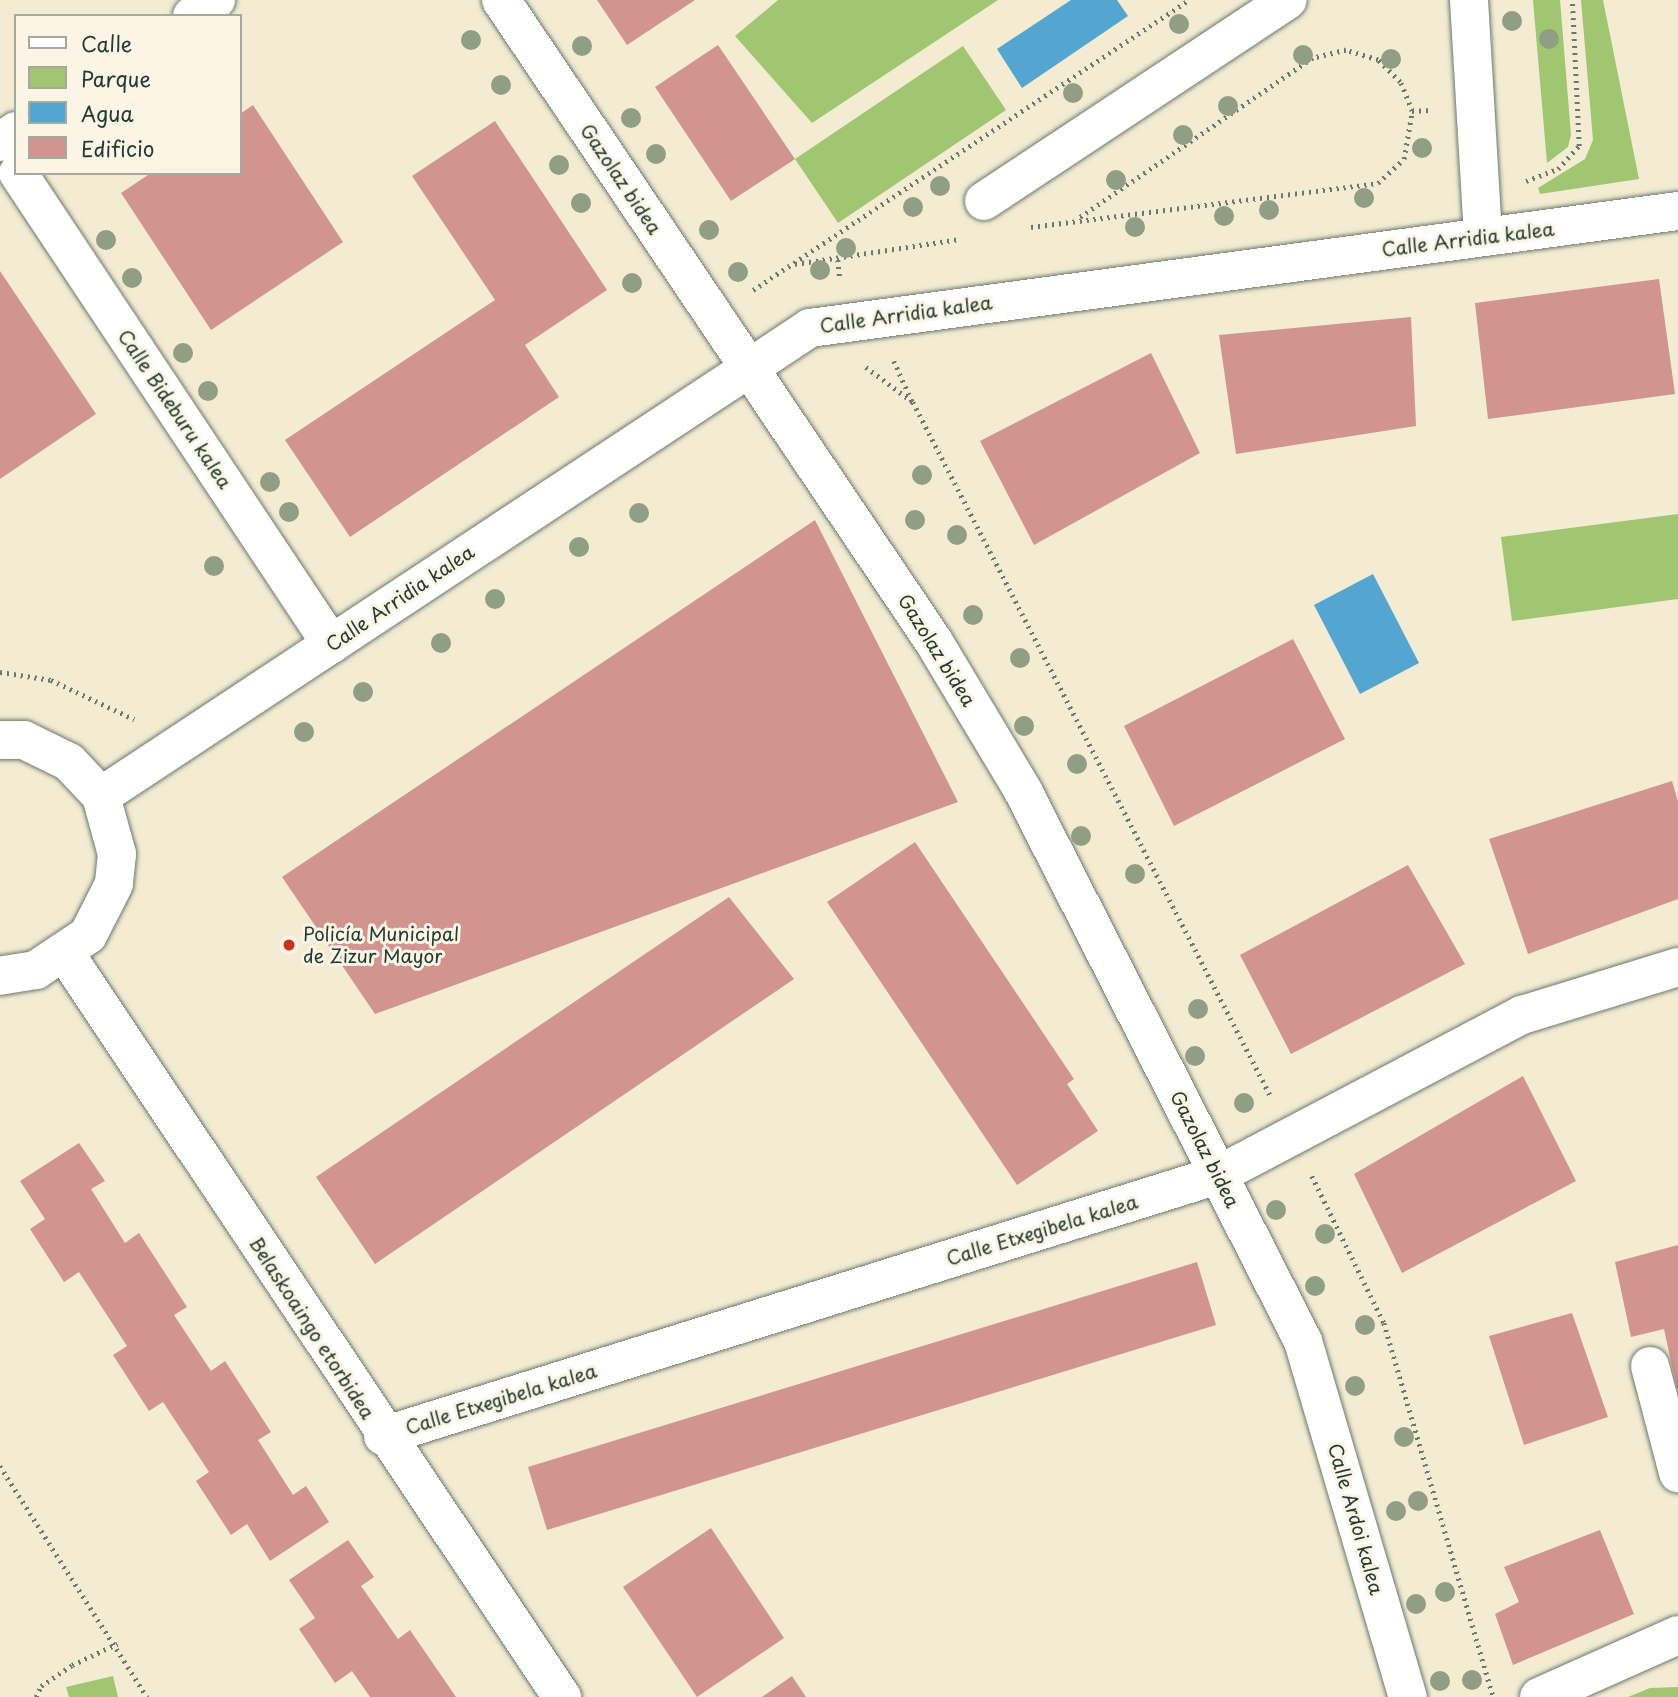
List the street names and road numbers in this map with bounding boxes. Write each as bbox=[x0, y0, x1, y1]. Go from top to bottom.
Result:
street label: Gazolaz bidea bbox=[576, 120, 666, 238]
street label: Calle Arridia kalea bbox=[1380, 217, 1556, 261]
street label: Calle Arridia kalea bbox=[818, 291, 994, 337]
street label: Calle Bideburu kalea bbox=[113, 324, 237, 494]
street label: Calle Arridia kalea bbox=[321, 540, 479, 656]
street label: Gazolaz bidea bbox=[893, 590, 981, 710]
street label: Gazolaz bidea bbox=[1166, 1087, 1244, 1211]
street label: Calle Etxegibela kalea bbox=[943, 1190, 1141, 1270]
street label: Belaskoaingo etorbidea bbox=[244, 1232, 380, 1424]
street label: Calle Etxegibela kalea bbox=[402, 1359, 600, 1439]
street label: Calle Ardoi kalea bbox=[1323, 1440, 1389, 1598]

